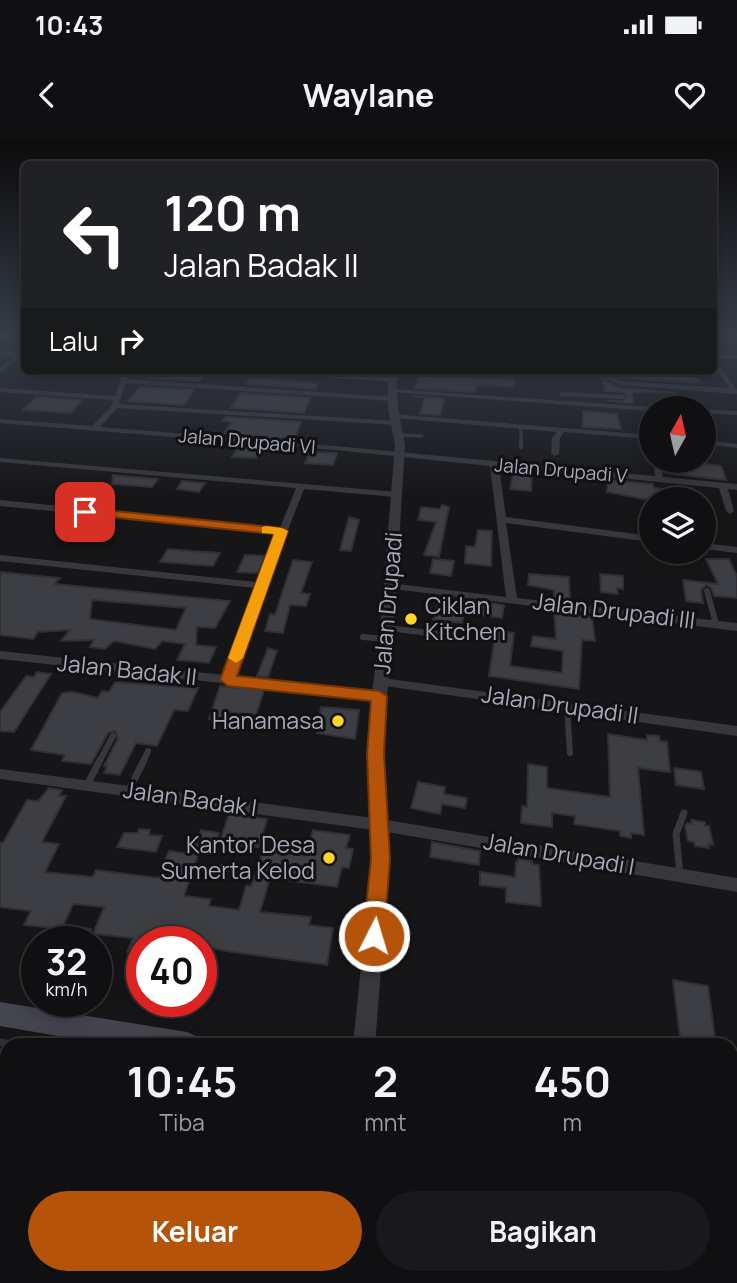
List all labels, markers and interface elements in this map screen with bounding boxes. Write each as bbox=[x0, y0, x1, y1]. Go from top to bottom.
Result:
text: 10:43 bbox=[35, 7, 103, 43]
text: Waylane bbox=[303, 73, 434, 117]
icon: back bbox=[28, 76, 66, 114]
icon: heart bbox=[671, 76, 709, 114]
text: 120 m bbox=[164, 179, 301, 246]
icon: left bbox=[49, 189, 140, 280]
text: Jalan Badak II bbox=[164, 243, 359, 287]
icon: right bbox=[112, 322, 150, 360]
text: Lalu bbox=[49, 323, 98, 359]
north arrow bbox=[639, 396, 716, 472]
map controls bbox=[639, 396, 716, 564]
street label: Jalan Drupadi VI bbox=[177, 422, 317, 460]
street label: Jalan Drupadi V bbox=[494, 451, 629, 489]
pin bbox=[55, 482, 115, 542]
button: layers bbox=[639, 487, 716, 564]
icon: arrive bbox=[66, 493, 104, 531]
street label: Jalan Drupadi bbox=[365, 530, 409, 675]
street label: Jalan Drupadi III bbox=[531, 584, 697, 636]
place label: Ciklan Kitchen bbox=[425, 589, 506, 647]
marker: Ciklan Kitchen bbox=[403, 611, 419, 627]
street label: Jalan Badak II bbox=[56, 646, 198, 692]
street label: Jalan Drupadi II bbox=[480, 677, 641, 731]
place label: Hanamasa bbox=[212, 704, 324, 736]
marker: Hanamasa bbox=[330, 713, 346, 729]
street label: Jalan Badak I bbox=[121, 773, 259, 823]
street label: Jalan Drupadi I bbox=[481, 824, 637, 882]
place label: Kantor Desa Sumerta Kelod bbox=[161, 828, 315, 886]
marker: Kantor Desa Sumerta Kelod bbox=[321, 850, 337, 866]
position arrow bbox=[337, 899, 411, 973]
speed limit sign: 40 bbox=[126, 926, 217, 1017]
text: 32 bbox=[46, 938, 87, 986]
text: km/h bbox=[46, 977, 87, 1001]
text: 10:45 bbox=[127, 1052, 237, 1110]
text: 2 bbox=[373, 1052, 398, 1110]
text: 450 bbox=[533, 1052, 611, 1110]
text: Tiba bbox=[159, 1106, 205, 1138]
text: mnt bbox=[364, 1106, 407, 1138]
text: m bbox=[563, 1106, 582, 1138]
button: Keluar bbox=[28, 1191, 362, 1271]
button: Bagikan bbox=[376, 1191, 710, 1271]

